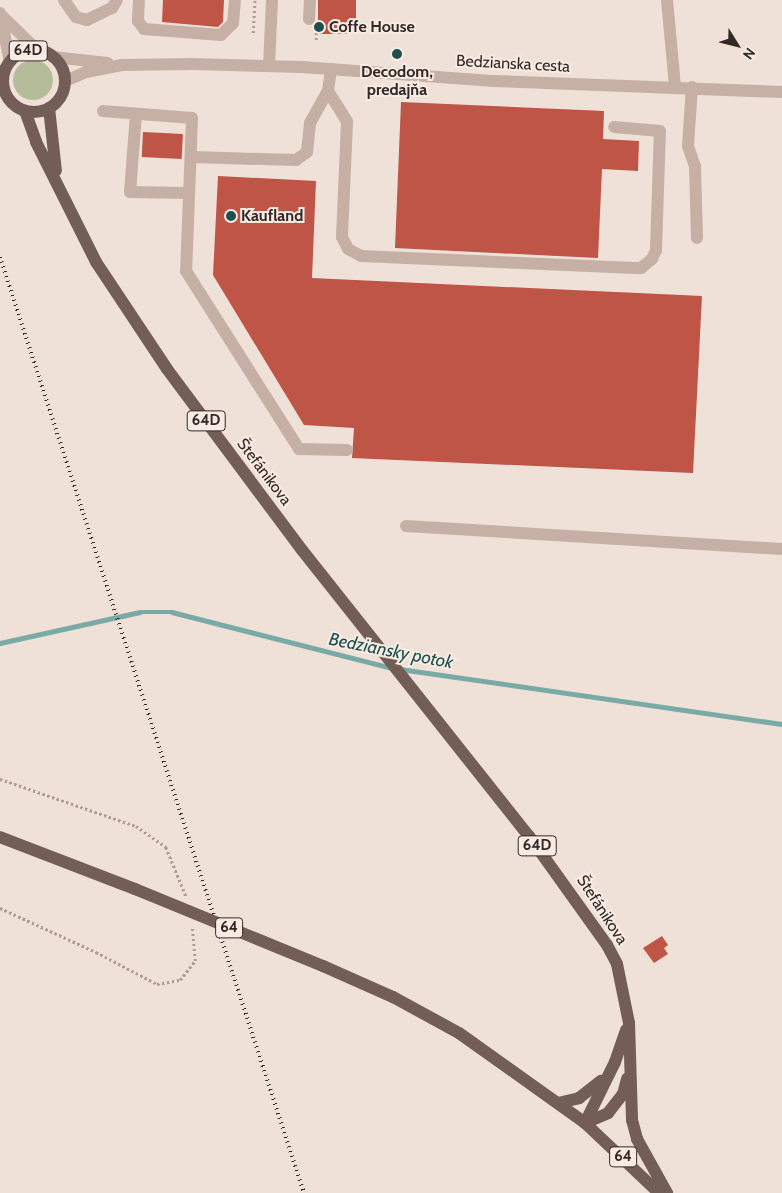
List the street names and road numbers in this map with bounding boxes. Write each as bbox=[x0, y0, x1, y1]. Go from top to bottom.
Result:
road number: 64D bbox=[8, 38, 48, 64]
street label: Bedzianska cesta bbox=[455, 51, 571, 77]
road number: 64D bbox=[186, 408, 226, 434]
street label: Štefánikova bbox=[233, 435, 295, 509]
road number: 64D bbox=[517, 834, 557, 858]
street label: Štefánikova bbox=[572, 872, 632, 948]
road number: 64 bbox=[214, 916, 244, 940]
road number: 64 bbox=[608, 1144, 638, 1170]

